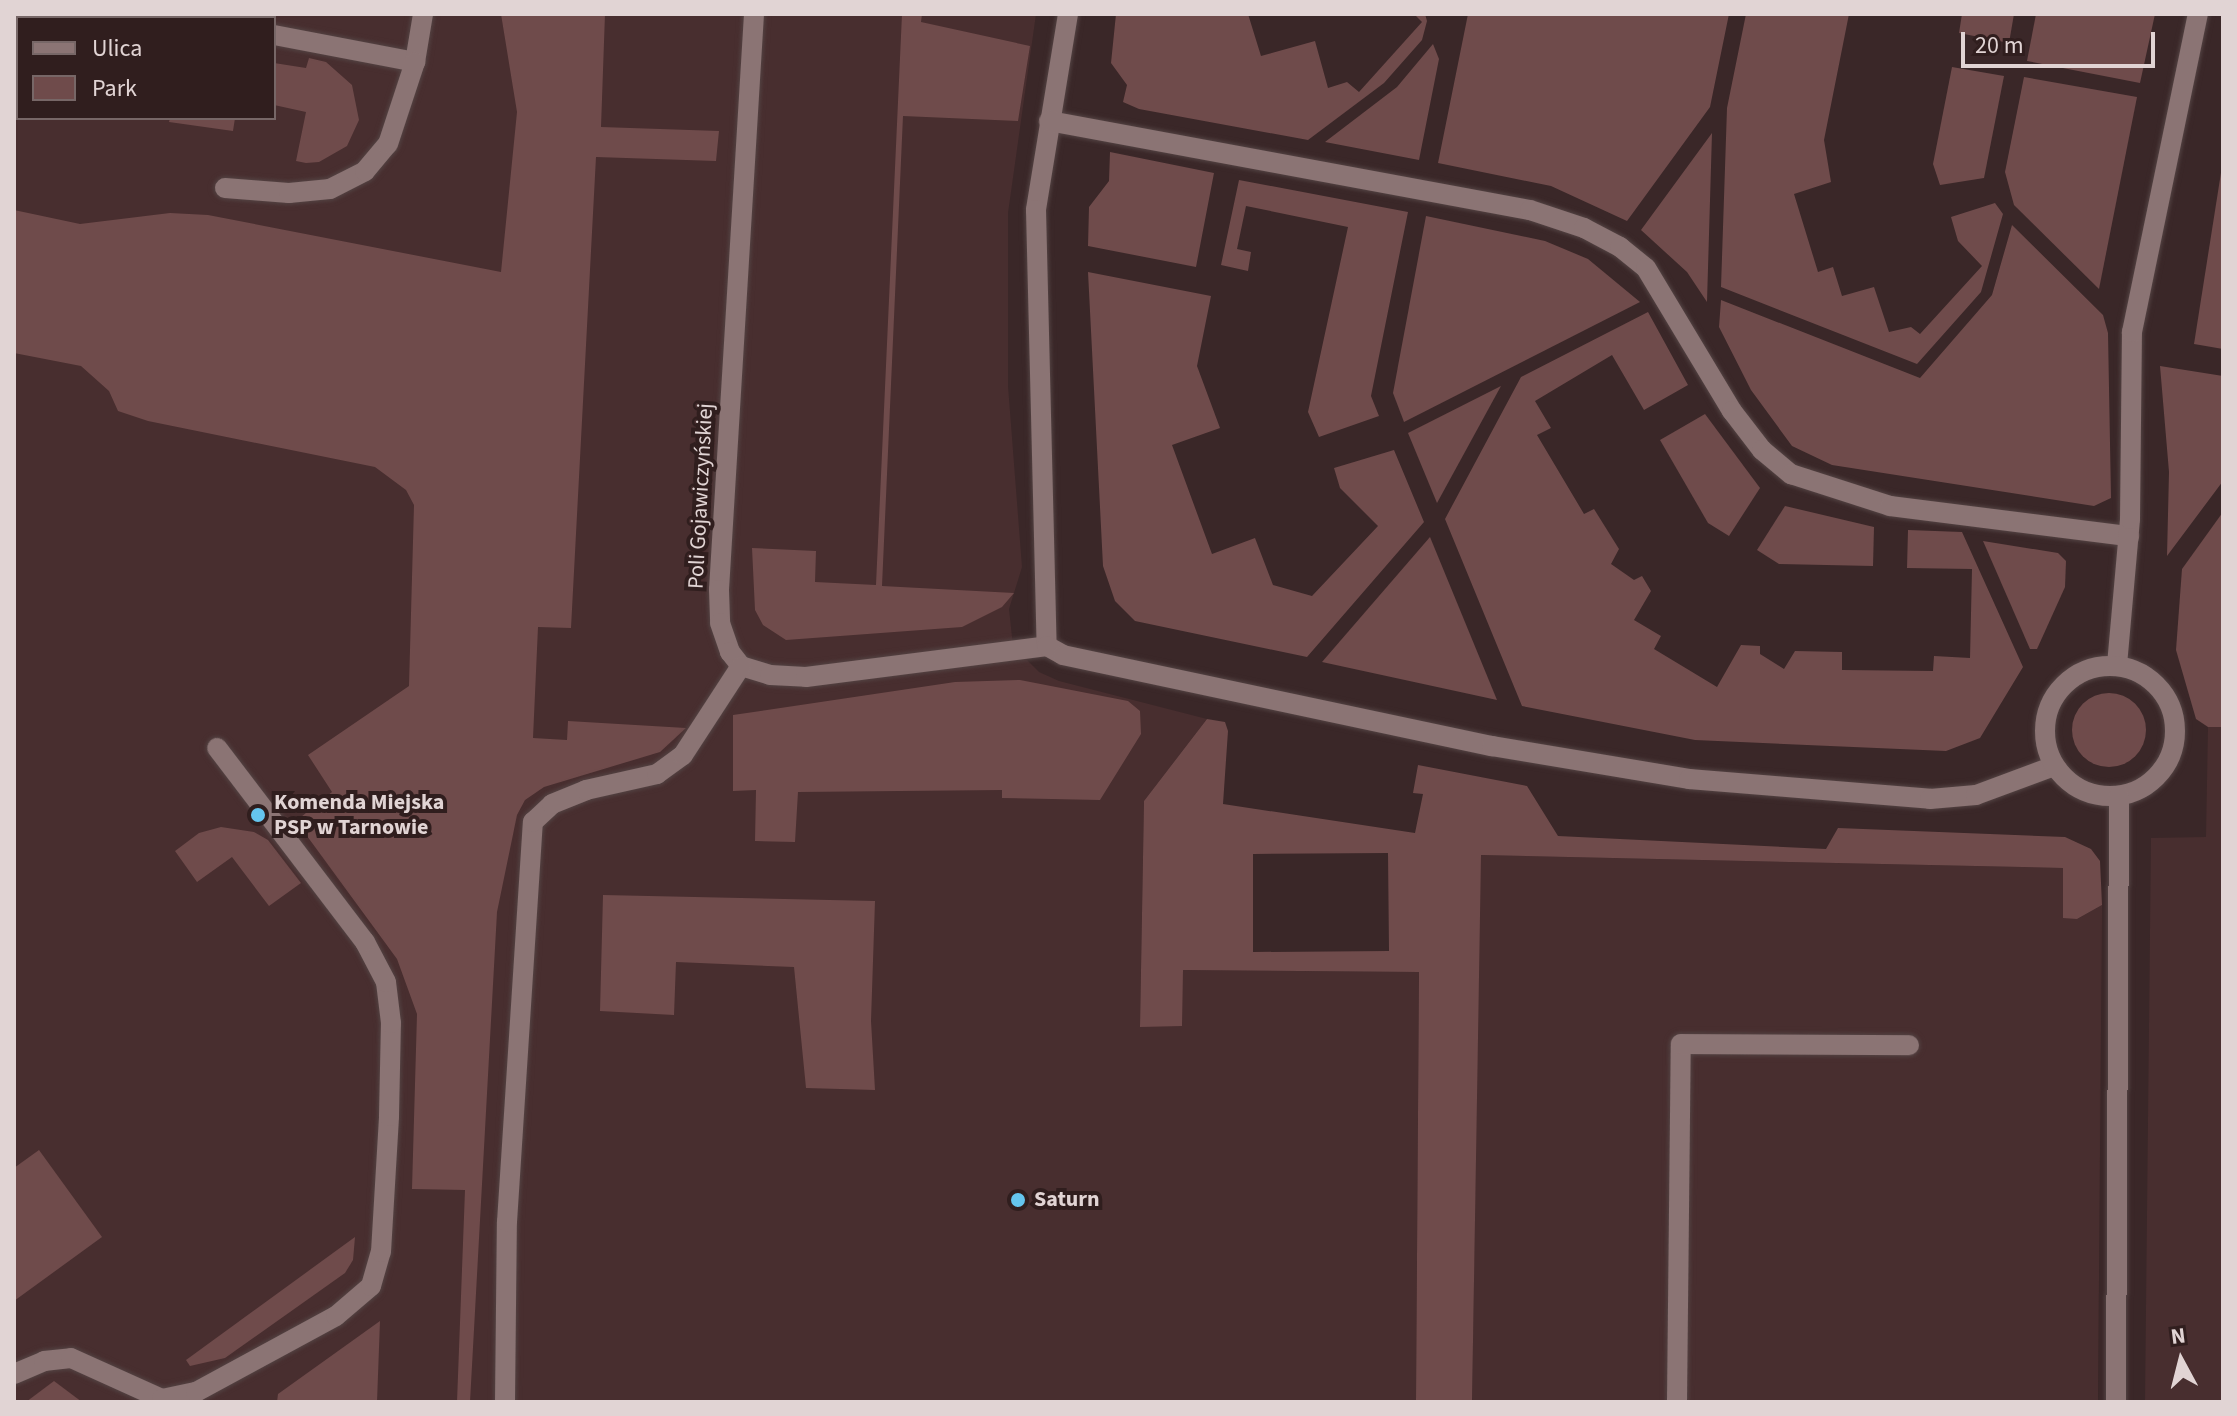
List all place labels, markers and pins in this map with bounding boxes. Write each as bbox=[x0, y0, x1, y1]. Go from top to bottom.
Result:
place label: Komenda Miejska PSP w Tarnowie bbox=[274, 789, 444, 840]
marker: Komenda Miejska PSP w Tarnowie bbox=[249, 806, 267, 824]
place label: Saturn bbox=[1034, 1187, 1100, 1213]
marker: Saturn bbox=[1009, 1191, 1027, 1209]

